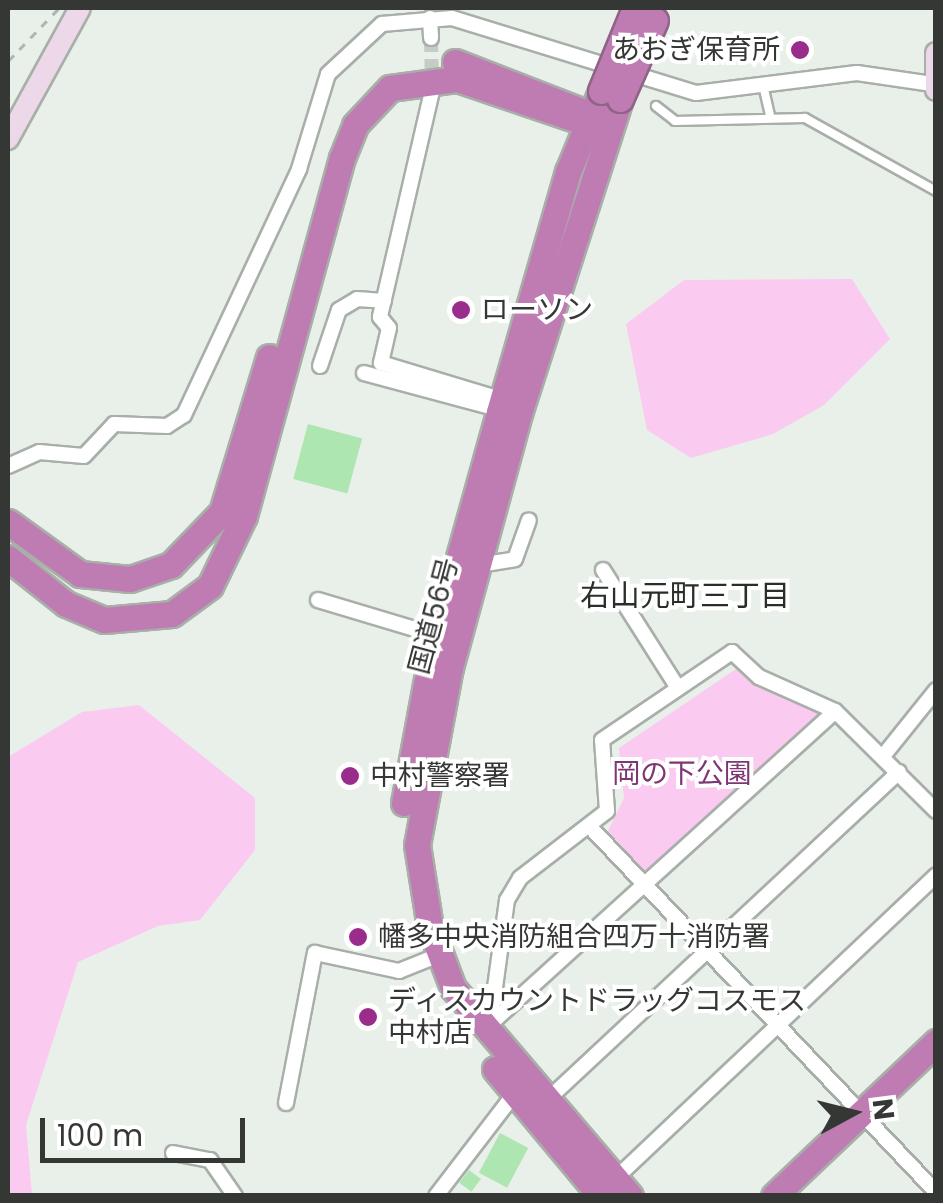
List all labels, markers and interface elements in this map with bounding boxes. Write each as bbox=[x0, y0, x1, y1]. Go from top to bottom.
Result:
place label: あおぎ保育所 bbox=[612, 33, 780, 67]
marker: あおぎ保育所 bbox=[789, 39, 811, 61]
place label: ローソン bbox=[481, 293, 593, 327]
marker: ローソン bbox=[450, 299, 472, 321]
street label: 国道56号 bbox=[402, 554, 466, 678]
district label: 右山元町三丁目 bbox=[580, 578, 790, 614]
park label: 岡の下公園 bbox=[612, 757, 752, 791]
place label: 中村警察署 bbox=[370, 759, 510, 793]
marker: 中村警察署 bbox=[339, 765, 361, 787]
place label: 幡多中央消防組合四万十消防署 bbox=[378, 920, 770, 954]
marker: 幡多中央消防組合四万十消防署 bbox=[347, 926, 369, 948]
place label: ディスカウントドラッグコスモス 中村店 bbox=[388, 984, 808, 1050]
marker: ディスカウントドラッグコスモス 中村店 bbox=[357, 1006, 379, 1028]
north arrow bbox=[803, 1063, 903, 1163]
text: N bbox=[863, 1096, 904, 1122]
scale bar bbox=[45, 1098, 250, 1160]
text: 100 m bbox=[57, 1114, 143, 1157]

